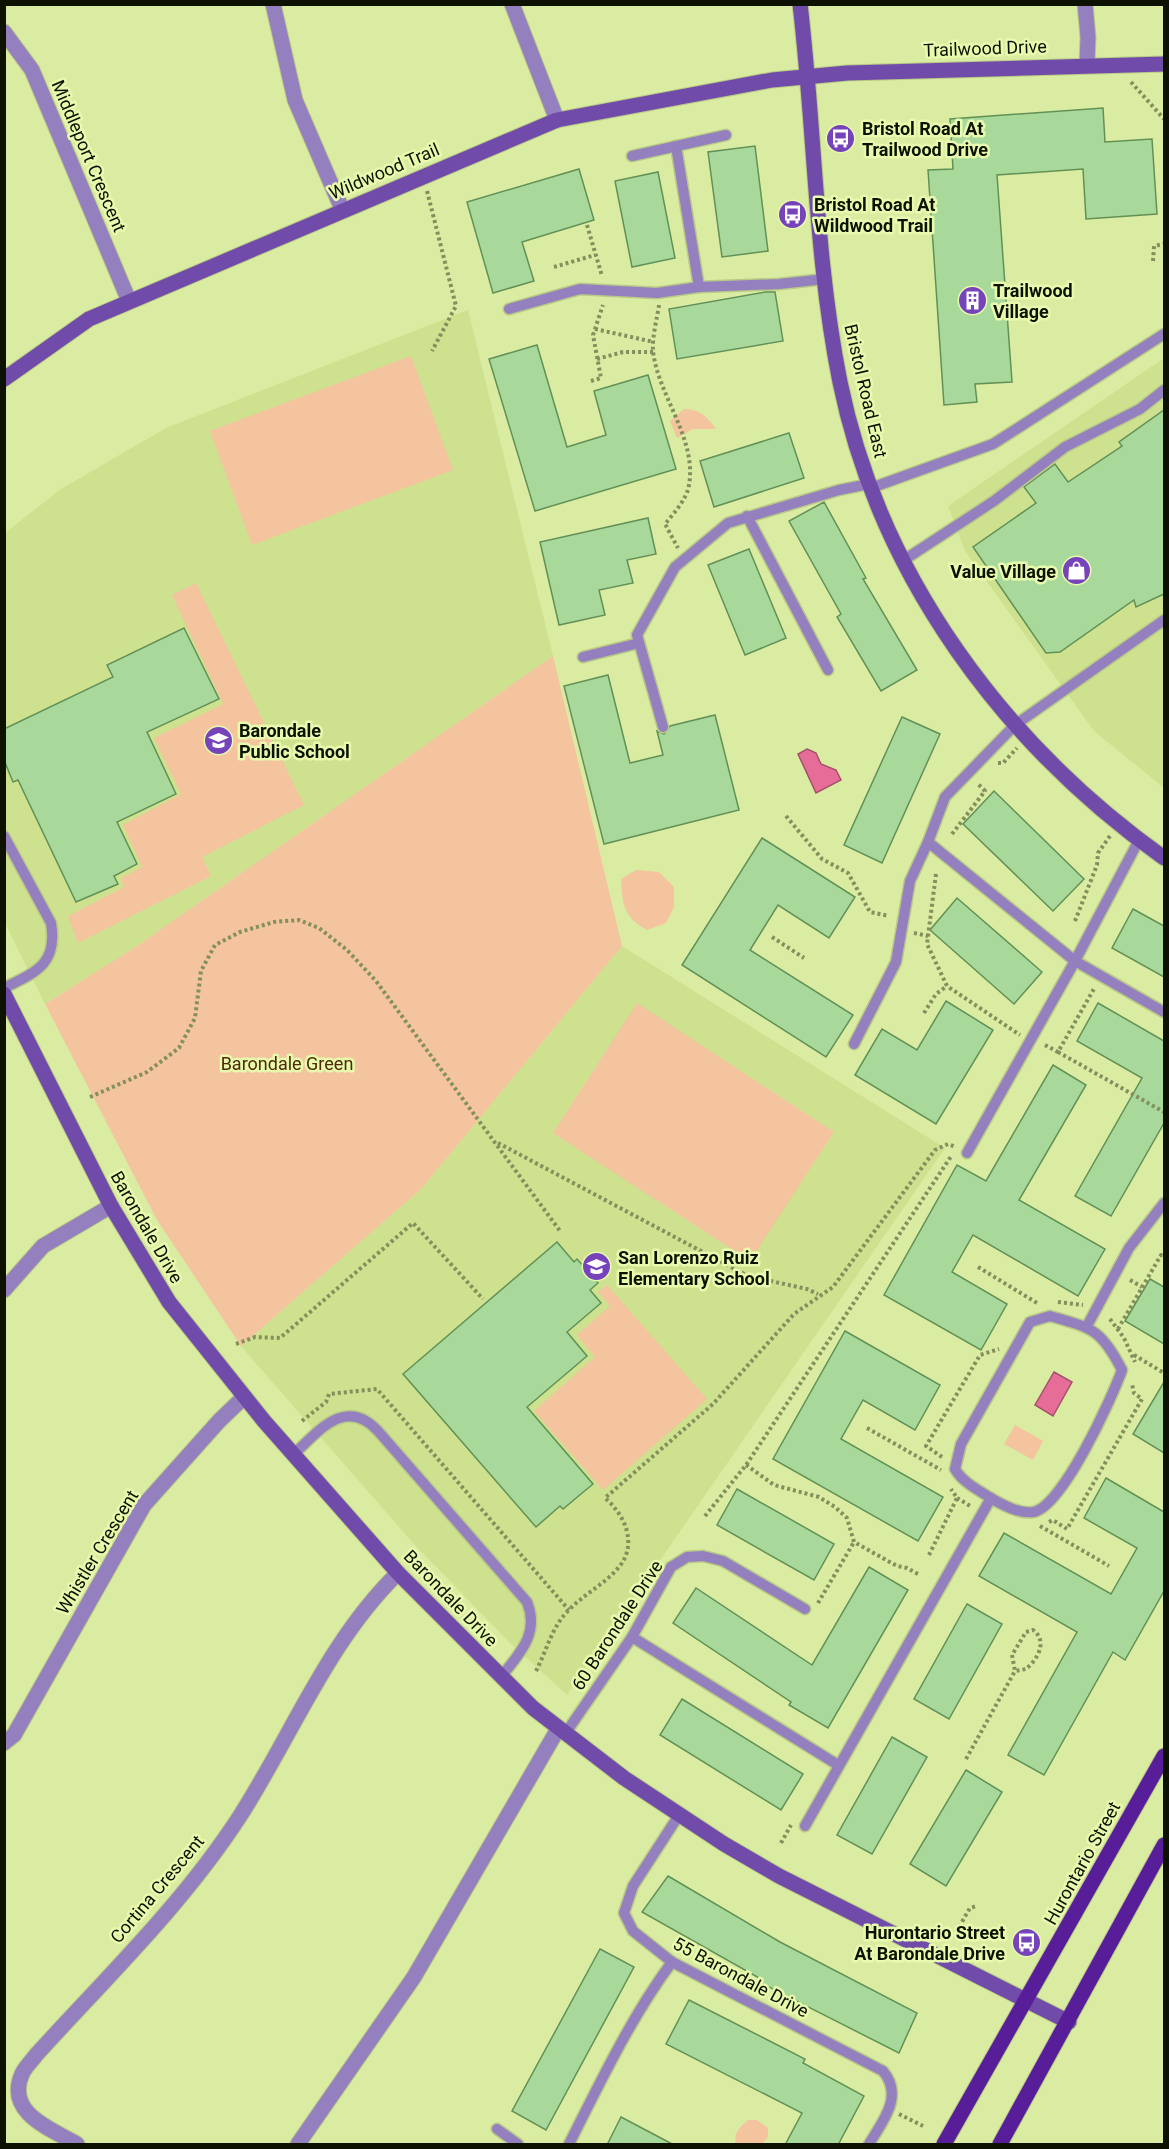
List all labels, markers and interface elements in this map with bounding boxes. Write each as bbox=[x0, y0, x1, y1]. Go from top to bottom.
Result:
street label: Trailwood Drive bbox=[923, 35, 1047, 61]
street label: Middleport Crescent bbox=[48, 77, 131, 235]
place label: Bristol Road At Trailwood Drive bbox=[862, 118, 988, 160]
bus stop icon: Bristol Road At Trailwood Drive bbox=[825, 122, 857, 154]
street label: Wildwood Trail bbox=[326, 138, 442, 204]
place label: Bristol Road At Wildwood Trail bbox=[814, 194, 935, 236]
bus stop icon: Bristol Road At Wildwood Trail bbox=[777, 198, 809, 230]
place label: Trailwood Village bbox=[993, 280, 1073, 322]
building icon: Trailwood Village bbox=[956, 284, 988, 316]
street label: Bristol Road East bbox=[840, 322, 892, 460]
shop icon: Value Village bbox=[1061, 555, 1093, 587]
place label: Value Village bbox=[950, 561, 1056, 582]
place label: Barondale Public School bbox=[239, 720, 350, 762]
school or university icon: Barondale Public School bbox=[202, 724, 234, 756]
park label: Barondale Green bbox=[221, 1053, 353, 1074]
street label: Barondale Drive bbox=[106, 1167, 188, 1287]
place label: San Lorenzo Ruiz Elementary School bbox=[618, 1247, 770, 1289]
school or university icon: San Lorenzo Ruiz Elementary School bbox=[581, 1251, 613, 1283]
street label: Whistler Crescent bbox=[52, 1486, 142, 1618]
street label: Barondale Drive bbox=[400, 1545, 502, 1651]
street label: 60 Barondale Drive bbox=[567, 1556, 667, 1694]
street label: Hurontario Street bbox=[1040, 1798, 1125, 1928]
street label: Cortina Crescent bbox=[106, 1831, 208, 1947]
place label: Hurontario Street At Barondale Drive bbox=[854, 1922, 1005, 1964]
bus stop icon: Hurontario Street At Barondale Drive bbox=[1010, 1926, 1042, 1958]
street label: 55 Barondale Drive bbox=[670, 1932, 812, 2022]

